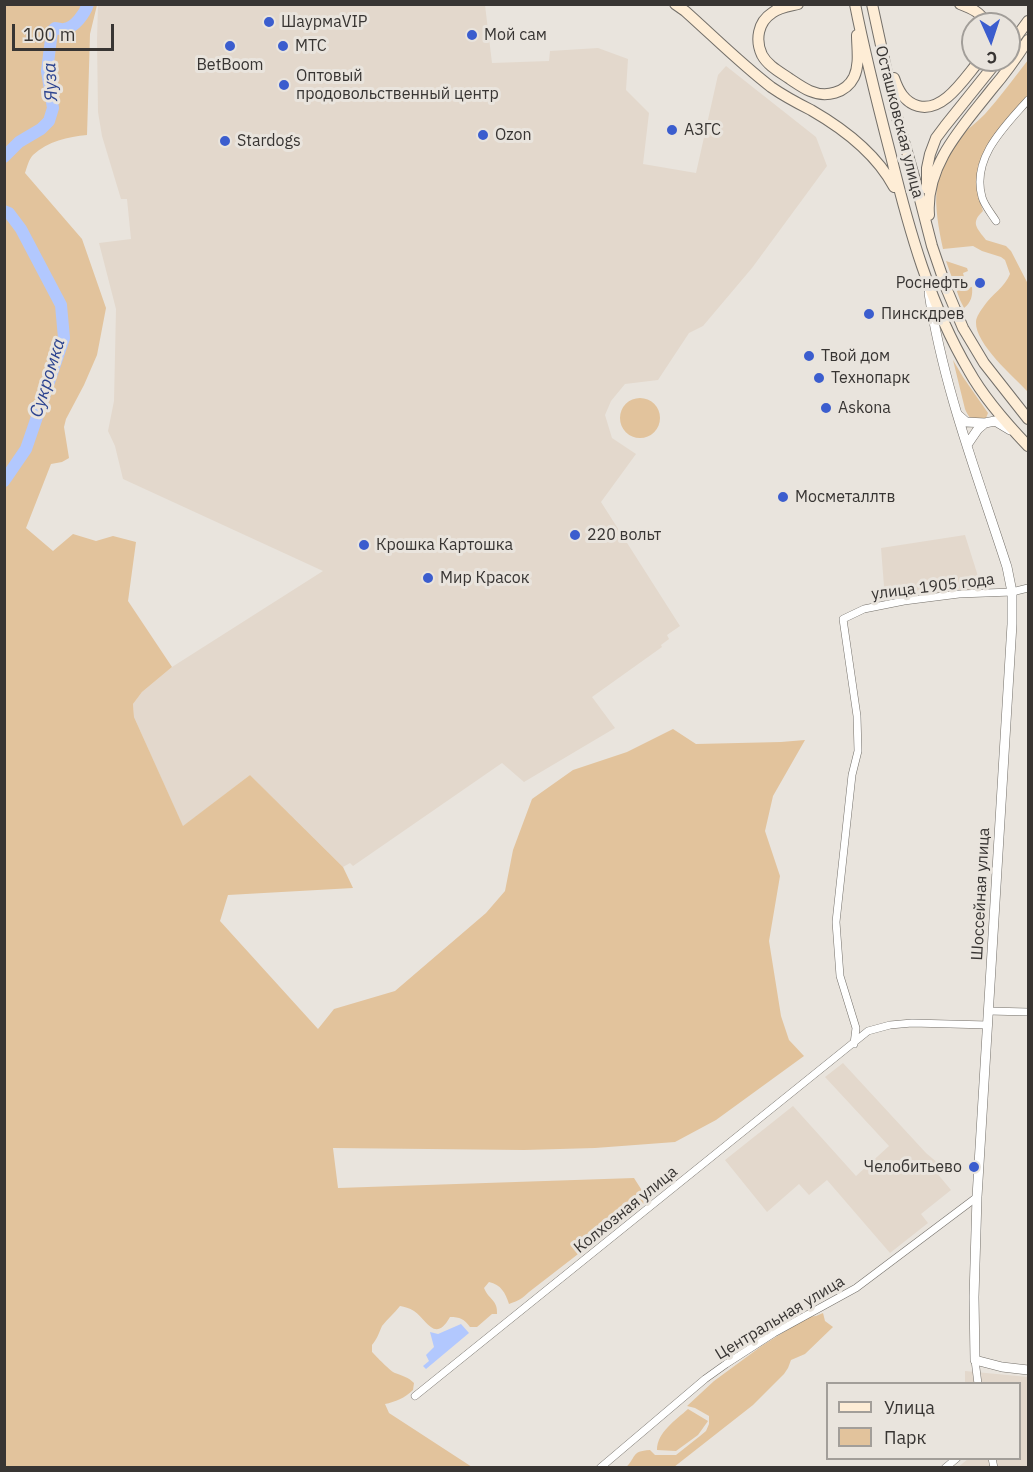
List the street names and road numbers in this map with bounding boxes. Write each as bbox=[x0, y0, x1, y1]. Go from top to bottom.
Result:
street label: Осташковская улица bbox=[871, 44, 927, 200]
street label: улица 1905 года bbox=[870, 570, 996, 604]
street label: Шоссейная улица bbox=[968, 827, 994, 961]
street label: Колхозная улица bbox=[570, 1162, 682, 1258]
street label: Центральная улица bbox=[712, 1272, 848, 1364]

